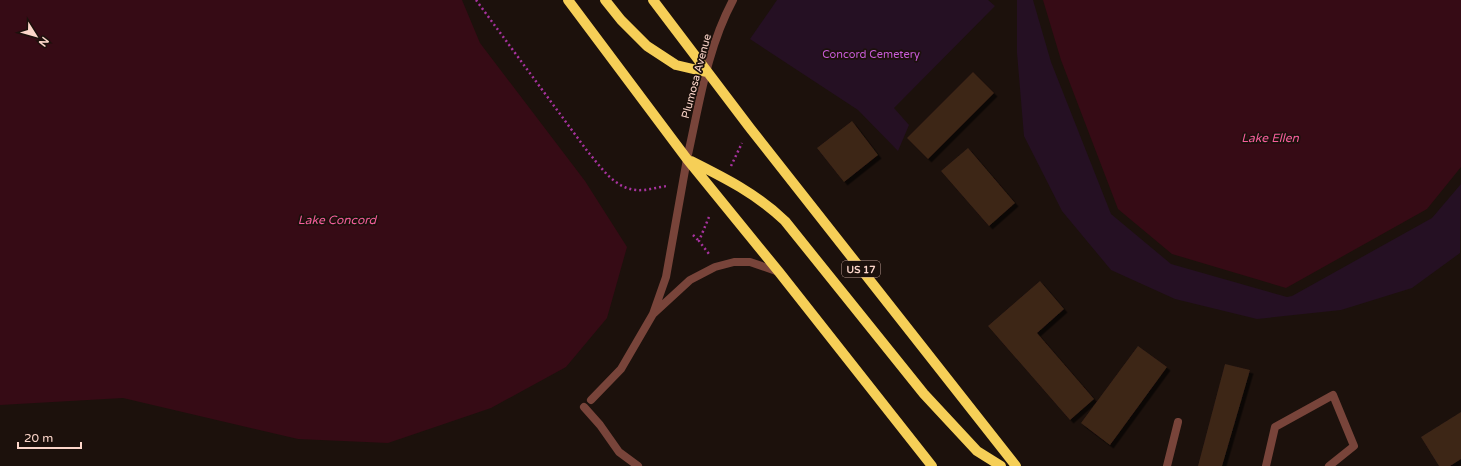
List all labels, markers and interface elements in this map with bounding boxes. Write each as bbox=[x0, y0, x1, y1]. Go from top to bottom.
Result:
north arrow bbox=[16, 16, 56, 56]
street label: Plumosa Avenue bbox=[679, 32, 714, 120]
text: N bbox=[36, 34, 51, 49]
park label: Concord Cemetery bbox=[822, 48, 920, 61]
water label: Lake Ellen bbox=[1241, 131, 1300, 145]
water label: Lake Concord bbox=[298, 213, 378, 227]
road number: US 17 bbox=[842, 261, 880, 277]
scale bar bbox=[18, 424, 81, 450]
text: 20 m bbox=[24, 431, 53, 445]

